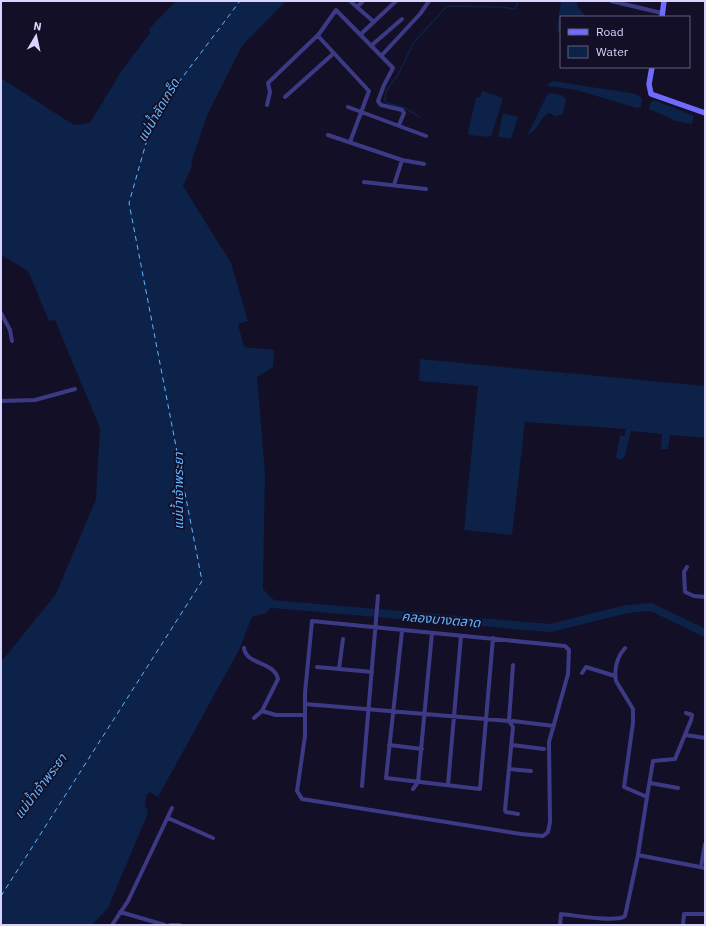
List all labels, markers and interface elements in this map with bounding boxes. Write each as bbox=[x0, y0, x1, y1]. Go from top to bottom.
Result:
north arrow bbox=[16, 16, 56, 56]
legend bbox=[560, 16, 690, 68]
text: N bbox=[33, 19, 43, 34]
text: Road bbox=[596, 24, 624, 39]
text: Water bbox=[596, 44, 629, 59]
water label: แม่น้ำลัดเกร็ด bbox=[133, 74, 184, 145]
water label: แม่น้ำเจ้าพระยา bbox=[169, 452, 187, 530]
water label: คลองบางตลาด bbox=[401, 608, 482, 631]
water label: แม่น้ำเจ้าพระยา bbox=[10, 749, 71, 822]

